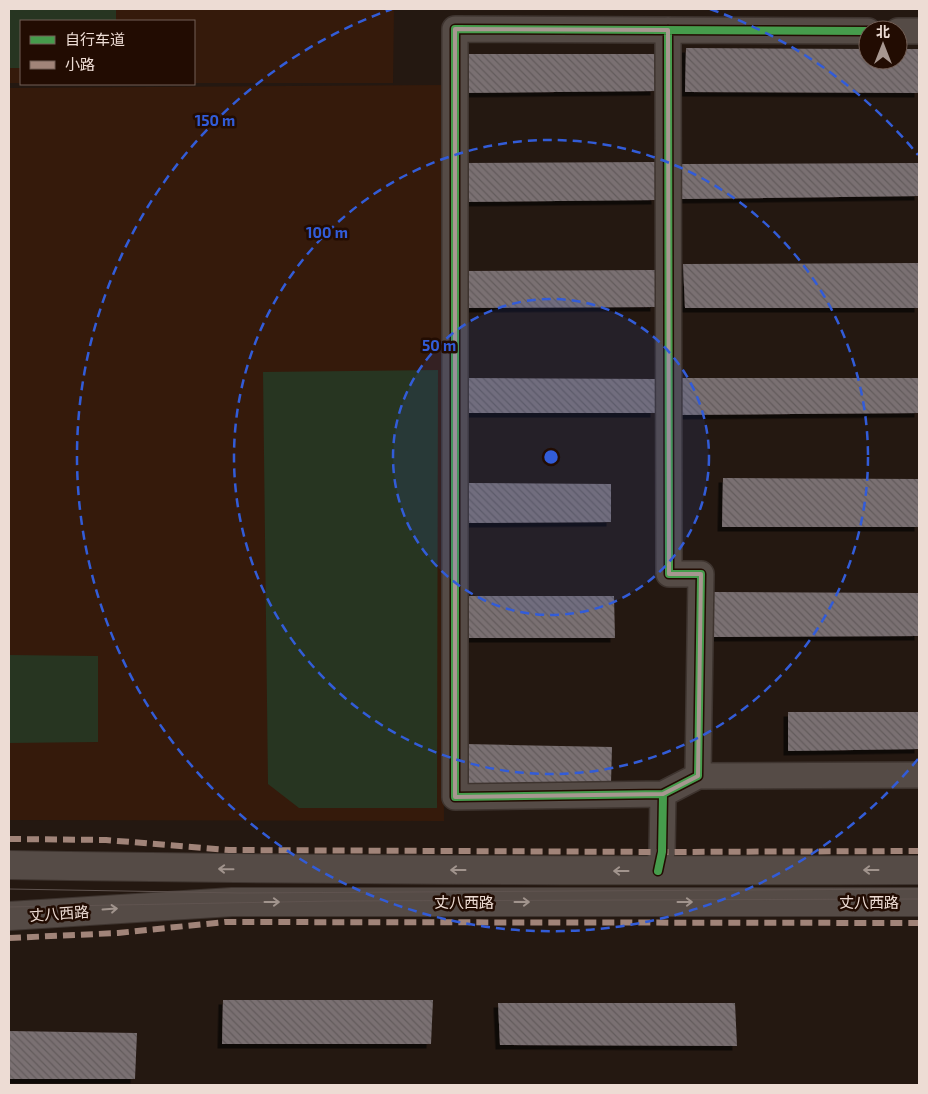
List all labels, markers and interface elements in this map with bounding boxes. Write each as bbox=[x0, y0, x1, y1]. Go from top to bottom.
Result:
legend bbox=[20, 20, 195, 85]
north arrow bbox=[858, 20, 908, 70]
text: 北 bbox=[876, 23, 890, 40]
text: 自行车道 bbox=[65, 30, 125, 48]
text: 小路 bbox=[65, 55, 95, 73]
text: 150 m bbox=[195, 111, 235, 129]
text: 100 m bbox=[306, 223, 348, 241]
text: 50 m bbox=[422, 336, 456, 354]
centre of rings bbox=[542, 448, 560, 466]
one-way arrow bbox=[218, 864, 234, 873]
one-way arrow bbox=[450, 865, 466, 875]
one-way arrow bbox=[863, 865, 879, 875]
one-way arrow bbox=[613, 866, 629, 875]
street label: 丈八西路 bbox=[434, 893, 494, 911]
street label: 丈八西路 bbox=[839, 893, 899, 911]
one-way arrow bbox=[264, 897, 280, 907]
one-way arrow bbox=[514, 897, 530, 907]
one-way arrow bbox=[676, 897, 692, 907]
street label: 丈八西路 bbox=[28, 902, 90, 924]
one-way arrow bbox=[102, 905, 118, 914]

